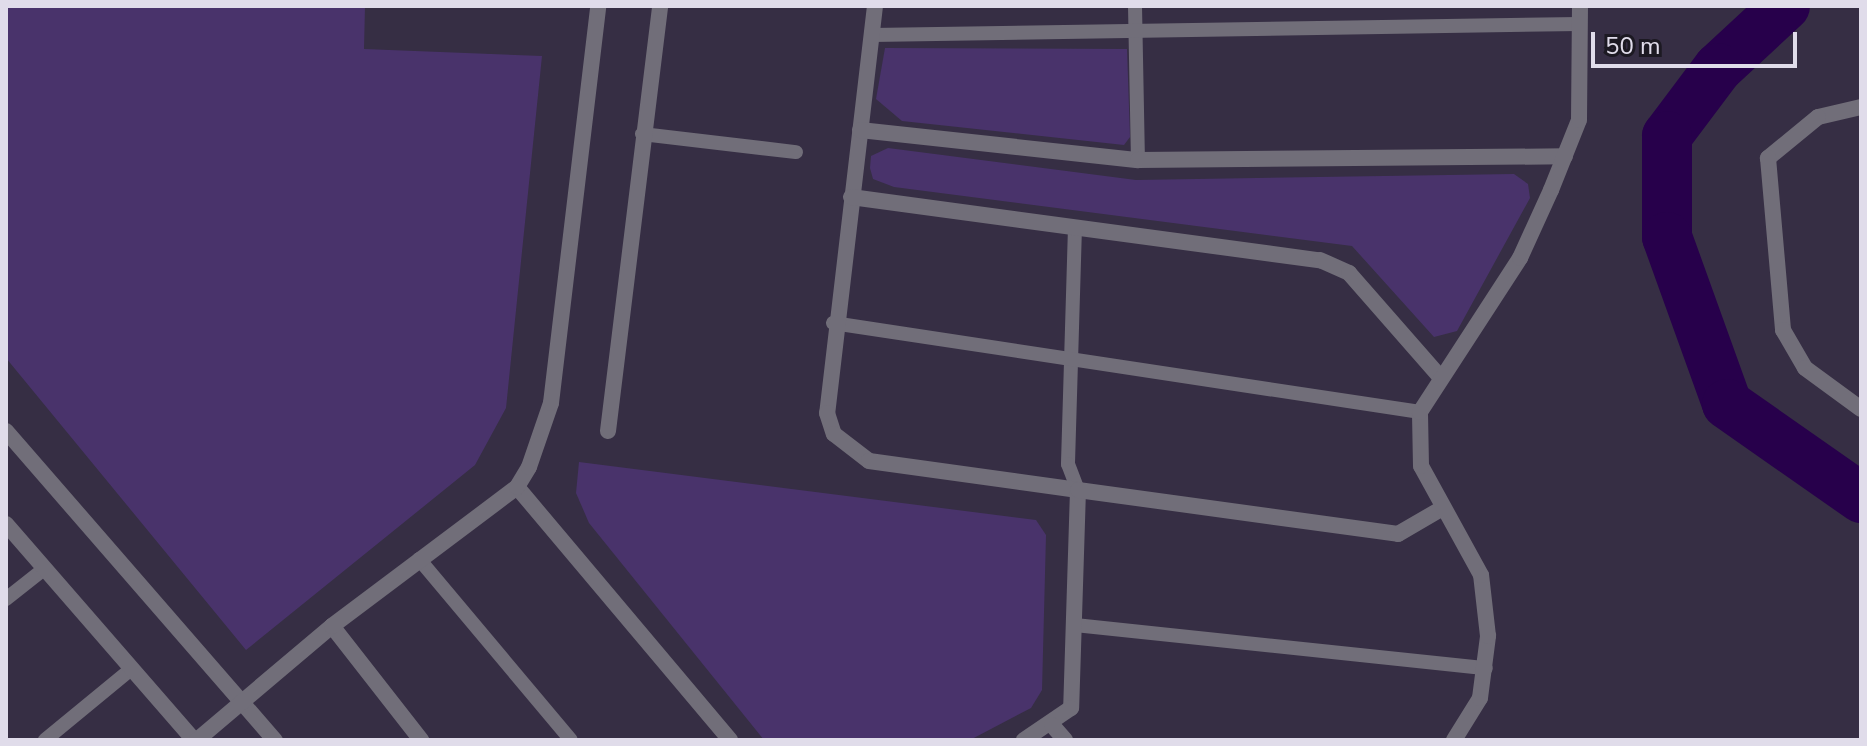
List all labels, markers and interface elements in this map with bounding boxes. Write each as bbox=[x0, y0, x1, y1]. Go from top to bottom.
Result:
scale bar bbox=[1595, 16, 1801, 66]
text: 50 m bbox=[1605, 30, 1661, 62]

